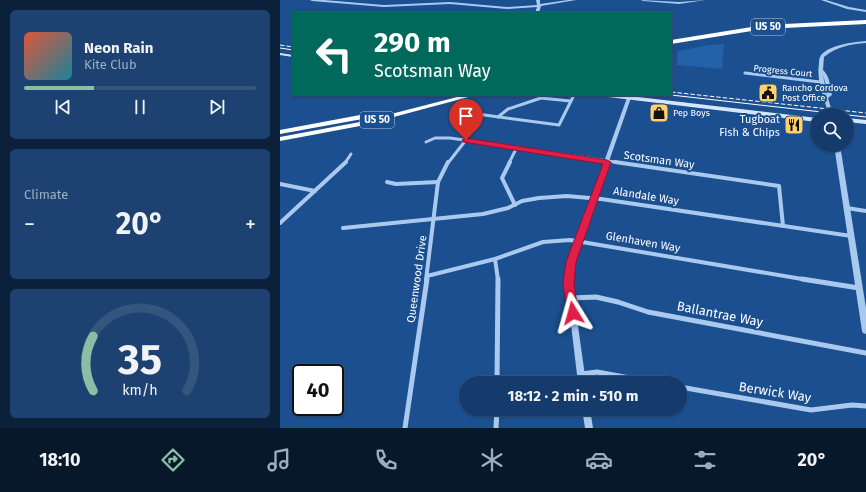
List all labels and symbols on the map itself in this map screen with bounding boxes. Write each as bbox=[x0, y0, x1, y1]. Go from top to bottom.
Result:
road number: US 50 bbox=[751, 19, 785, 35]
street label: Progress Court bbox=[753, 63, 814, 79]
public building icon: Rancho Cordova Post Office bbox=[757, 82, 779, 104]
place label: Rancho Cordova Post Office bbox=[782, 83, 848, 103]
pin bbox=[449, 99, 483, 140]
shop icon: Pep Boys bbox=[648, 102, 670, 124]
place label: Pep Boys bbox=[673, 108, 710, 118]
road number: US 50 bbox=[360, 112, 394, 128]
place label: Tugboat Fish & Chips bbox=[719, 113, 780, 139]
restaurant icon: Tugboat Fish & Chips bbox=[783, 114, 805, 136]
street label: Scotsman Way bbox=[623, 149, 696, 171]
street label: Alandale Way bbox=[612, 184, 680, 208]
street label: Glenhaven Way bbox=[605, 229, 682, 255]
street label: Queenwood Drive bbox=[404, 234, 430, 324]
position arrow bbox=[552, 292, 594, 334]
street label: Ballantrae Way bbox=[676, 298, 765, 330]
speed limit sign: 40 bbox=[292, 364, 344, 416]
street label: Berwick Way bbox=[738, 379, 813, 405]

